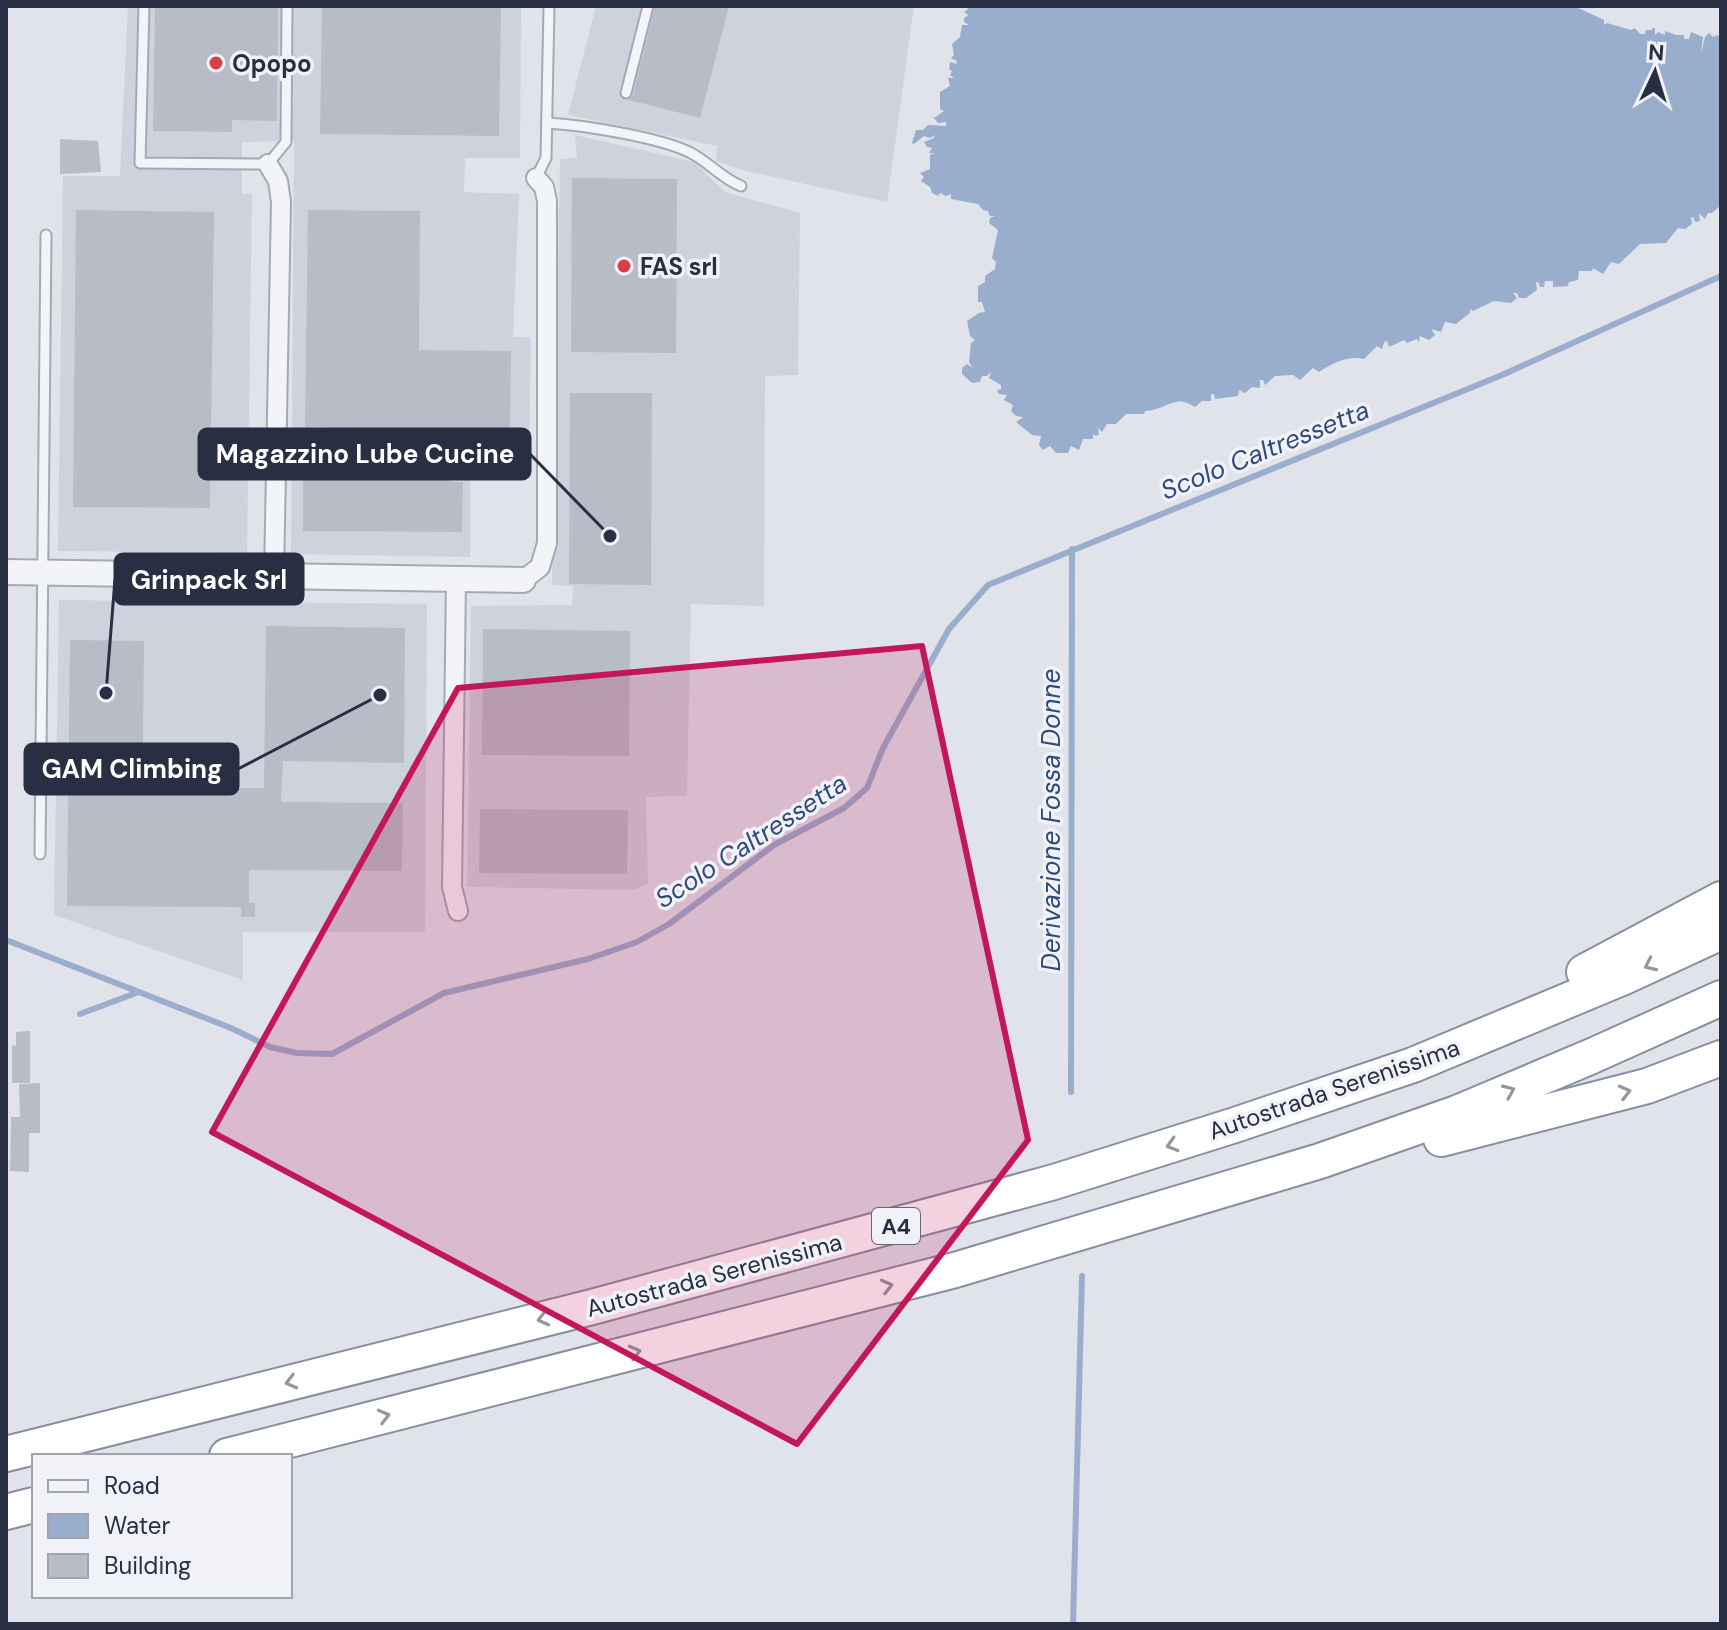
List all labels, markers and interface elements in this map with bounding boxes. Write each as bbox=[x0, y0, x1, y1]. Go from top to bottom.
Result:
north arrow bbox=[1615, 32, 1695, 112]
text: N bbox=[1647, 38, 1665, 68]
place label: Opopo bbox=[232, 48, 312, 79]
marker: Opopo bbox=[207, 54, 225, 72]
place label: FAS srl bbox=[640, 251, 718, 282]
marker: FAS srl bbox=[615, 257, 633, 275]
water label: Scolo Caltressetta bbox=[1156, 393, 1374, 507]
callout: Magazzino Lube Cucine bbox=[199, 429, 530, 479]
text: Magazzino Lube Cucine bbox=[216, 437, 514, 471]
callout: Grinpack Srl bbox=[115, 554, 303, 604]
text: Grinpack Srl bbox=[131, 563, 287, 597]
water label: Derivazione Fossa Donne bbox=[1034, 669, 1068, 971]
callout: GAM Climbing bbox=[25, 744, 238, 794]
text: GAM Climbing bbox=[41, 752, 223, 786]
water label: Scolo Caltressetta bbox=[649, 766, 853, 916]
one-way arrow bbox=[1644, 955, 1659, 971]
street label: Autostrada Serenissima bbox=[1204, 1031, 1464, 1147]
one-way arrow bbox=[1617, 1084, 1631, 1101]
one-way arrow bbox=[1501, 1085, 1515, 1101]
one-way arrow bbox=[1165, 1136, 1179, 1152]
road number: A4 bbox=[872, 1208, 920, 1244]
street label: Autostrada Serenissima bbox=[583, 1226, 845, 1324]
one-way arrow bbox=[880, 1279, 893, 1296]
one-way arrow bbox=[537, 1310, 551, 1327]
one-way arrow bbox=[628, 1345, 642, 1361]
one-way arrow bbox=[285, 1373, 299, 1390]
one-way arrow bbox=[376, 1409, 390, 1426]
legend bbox=[32, 1454, 292, 1598]
text: Road bbox=[104, 1470, 160, 1501]
text: Water bbox=[104, 1510, 170, 1541]
text: Building bbox=[104, 1550, 191, 1581]

